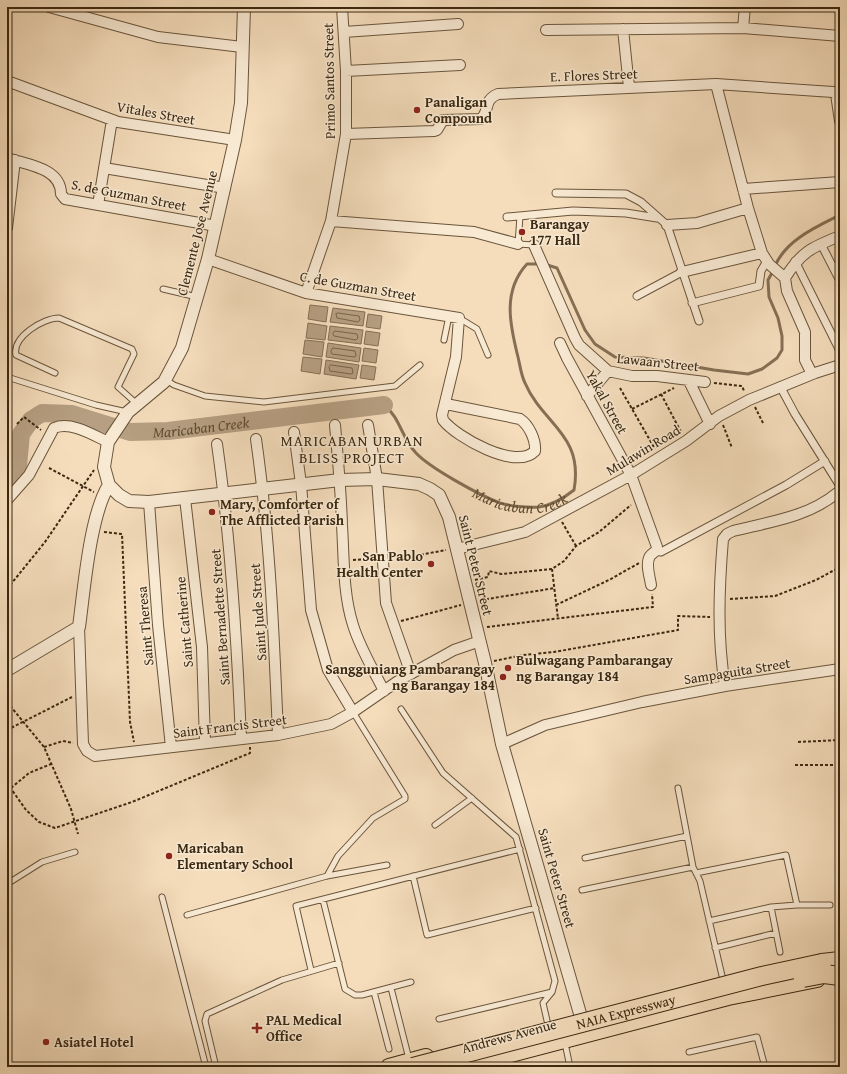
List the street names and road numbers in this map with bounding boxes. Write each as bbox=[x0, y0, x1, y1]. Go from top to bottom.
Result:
street label: Primo Santos Street bbox=[318, 23, 340, 139]
street label: E. Flores Street bbox=[550, 63, 638, 87]
street label: Vitales Street bbox=[115, 96, 197, 130]
street label: Clemente Jose Avenue bbox=[172, 168, 222, 298]
street label: S. de Guzman Street bbox=[70, 174, 188, 216]
street label: C. de Guzman Street bbox=[298, 266, 418, 306]
street label: Lawaan Street bbox=[616, 348, 700, 376]
street label: Yakal Street bbox=[581, 366, 633, 438]
street label: Mulawin Road bbox=[602, 420, 684, 480]
street label: Saint Peter Street bbox=[454, 513, 498, 618]
street label: Saint Bernadette Street bbox=[205, 548, 235, 686]
street label: Saint Jude Street bbox=[245, 562, 271, 661]
street label: Saint Catherine bbox=[170, 575, 198, 668]
street label: Saint Theresa bbox=[132, 585, 158, 667]
street label: Sampaguita Street bbox=[682, 653, 792, 689]
street label: Saint Francis Street bbox=[172, 709, 288, 743]
street label: Saint Peter Street bbox=[533, 826, 581, 930]
street label: NAIA Expressway bbox=[574, 989, 678, 1034]
street label: Andrews Avenue bbox=[459, 1014, 559, 1058]

